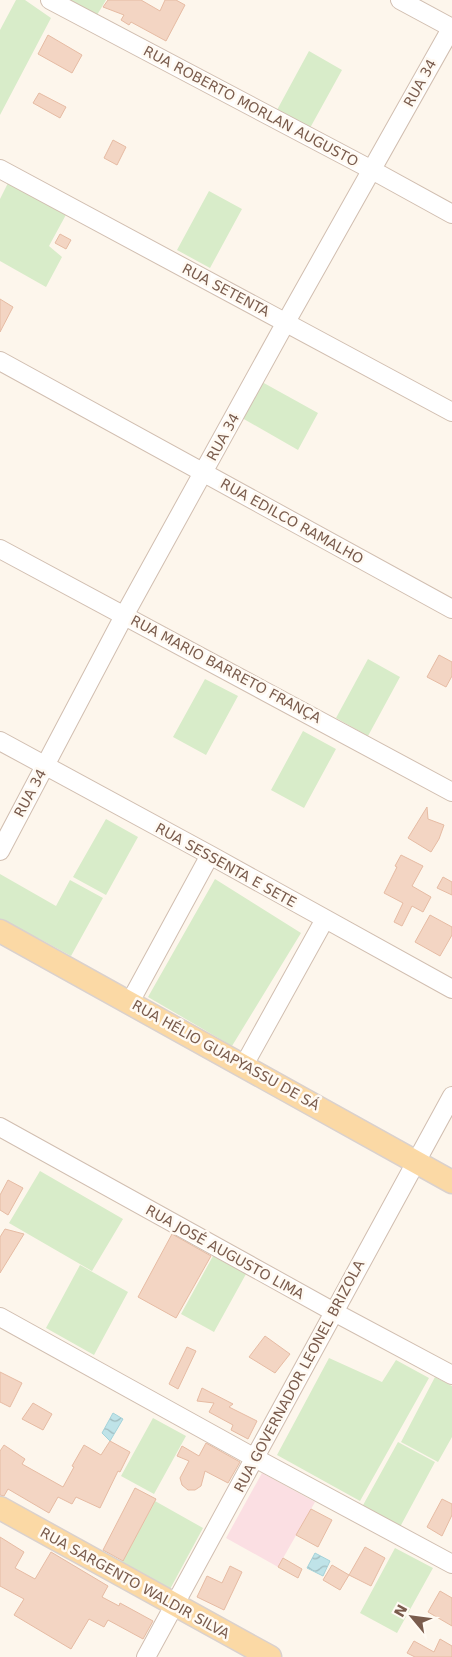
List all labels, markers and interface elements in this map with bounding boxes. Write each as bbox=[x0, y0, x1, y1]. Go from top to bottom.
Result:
street label: RUA ROBERTO MORLAN AUGUSTO bbox=[141, 42, 361, 170]
street label: RUA 34 bbox=[400, 56, 440, 110]
street label: RUA SETENTA bbox=[180, 260, 273, 320]
street label: RUA 34 bbox=[203, 410, 243, 464]
street label: RUA EDILCO RAMALHO bbox=[218, 475, 366, 567]
street label: RUA MARIO BARRETO FRANÇA bbox=[128, 612, 324, 726]
street label: RUA 34 bbox=[11, 766, 49, 820]
street label: RUA SESSENTA E SETE bbox=[153, 820, 299, 910]
street label: RUA HÉLIO GUAPYASSU DE SÁ bbox=[129, 997, 323, 1114]
street label: RUA JOSÉ AUGUSTO LIMA bbox=[143, 1202, 307, 1303]
street label: RUA GOVERNADOR LEONEL BRIZOLA bbox=[231, 1257, 367, 1495]
street label: RUA SARGENTO WALDIR SILVA bbox=[38, 1524, 233, 1642]
north arrow bbox=[387, 1592, 437, 1642]
text: N bbox=[391, 1602, 410, 1620]

